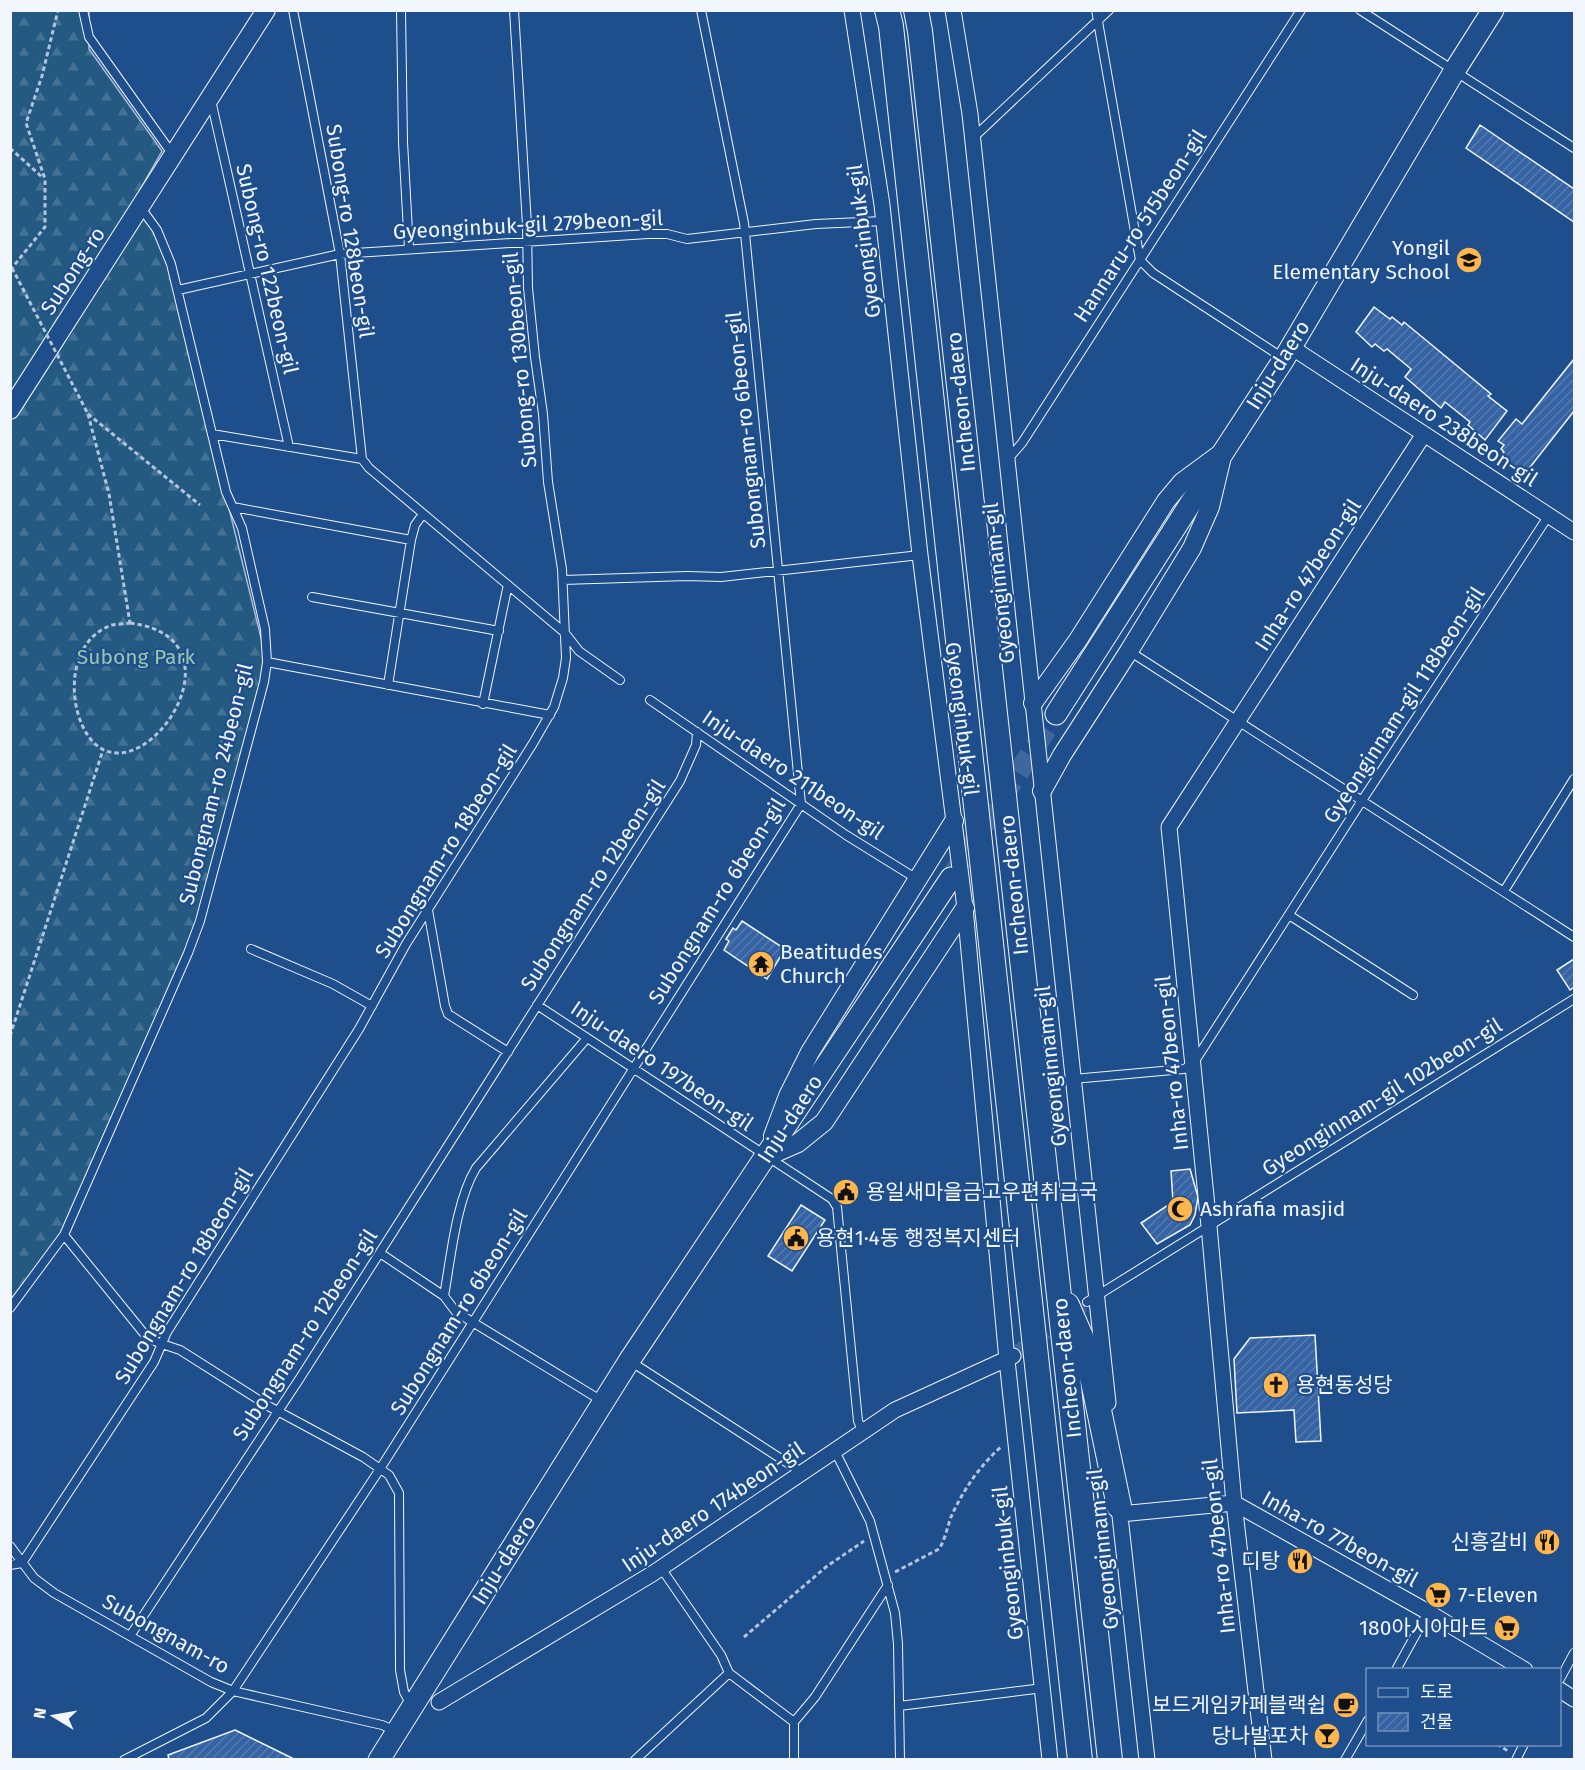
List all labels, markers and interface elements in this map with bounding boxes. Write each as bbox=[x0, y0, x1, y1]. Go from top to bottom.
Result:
street label: Subong-ro 128beon-gil bbox=[320, 122, 380, 340]
street label: Hannaru-ro 515beon-gil bbox=[1068, 125, 1212, 327]
street label: Subong-ro 122beon-gil bbox=[230, 161, 304, 377]
street label: Gyeonginbuk-gil bbox=[842, 163, 886, 319]
street label: Gyeonginbuk-gil 279beon-gil bbox=[392, 205, 664, 245]
street label: Subong-ro bbox=[35, 222, 111, 320]
place label: Yongil Elementary School bbox=[1272, 235, 1450, 285]
school or university icon: Yongil Elementary School bbox=[1454, 245, 1484, 275]
street label: Subong-ro 130beon-gil bbox=[498, 251, 542, 469]
street label: Subongnam-ro 6beon-gil bbox=[721, 310, 771, 550]
street label: Inju-daero bbox=[1240, 316, 1316, 414]
street label: Incheon-daero bbox=[941, 331, 981, 473]
street label: Inju-daero 238beon-gil bbox=[1345, 352, 1543, 492]
street label: Inha-ro 47beon-gil bbox=[1249, 494, 1367, 656]
street label: Gyeonginnam-gil bbox=[978, 501, 1020, 665]
street label: Gyeonginnam-gil 118beon-gil bbox=[1318, 582, 1490, 828]
street label: Gyeonginbuk-gil bbox=[940, 641, 984, 797]
park label: Subong Park bbox=[77, 644, 196, 670]
street label: Subongnam-ro 24beon-gil bbox=[173, 661, 259, 907]
street label: Inju-daero 211beon-gil bbox=[697, 705, 889, 845]
street label: Subongnam-ro 18beon-gil bbox=[369, 739, 523, 963]
street label: Subongnam-ro 12beon-gil bbox=[515, 775, 671, 995]
street label: Subongnam-ro 6beon-gil bbox=[643, 793, 791, 1009]
street label: Incheon-daero bbox=[994, 814, 1034, 956]
place label: Beatitudes Church bbox=[780, 939, 883, 989]
temple icon: Beatitudes Church bbox=[746, 949, 776, 979]
street label: Inha-ro 47beon-gil bbox=[1150, 974, 1194, 1152]
street label: Gyeonginnam-gil bbox=[1030, 984, 1072, 1148]
street label: Inju-daero 197beon-gil bbox=[566, 995, 758, 1137]
street label: Gyeonginnam-gil 102beon-gil bbox=[1257, 1012, 1507, 1182]
street label: Inju-daero bbox=[752, 1070, 828, 1168]
street label: Subongnam-ro 18beon-gil bbox=[109, 1163, 259, 1389]
public building icon: 용일새마을금고우편취급국 bbox=[831, 1177, 861, 1207]
place label: 용일새마을금고우편취급국 bbox=[866, 1179, 1098, 1205]
mosque icon: Ashrafia masjid bbox=[1165, 1194, 1195, 1224]
place label: Ashrafia masjid bbox=[1200, 1196, 1345, 1222]
street label: Subongnam-ro 6beon-gil bbox=[385, 1204, 533, 1420]
public building icon: 용현1·4동 행정복지센터 bbox=[781, 1223, 811, 1253]
street label: Subongnam-ro 12beon-gil bbox=[227, 1225, 383, 1445]
place label: 용현1·4동 행정복지센터 bbox=[816, 1225, 1021, 1251]
street label: Incheon-daero bbox=[1047, 1297, 1087, 1439]
church icon: 용현동성당 bbox=[1261, 1370, 1291, 1400]
place label: 용현동성당 bbox=[1296, 1372, 1393, 1398]
street label: Inju-daero 174beon-gil bbox=[617, 1436, 809, 1578]
street label: Inha-ro 47beon-gil bbox=[1197, 1457, 1241, 1635]
street label: Gyeonginnam-gil bbox=[1082, 1467, 1124, 1631]
street label: Gyeonginbuk-gil bbox=[987, 1485, 1029, 1641]
street label: Inha-ro 77beon-gil bbox=[1257, 1485, 1423, 1593]
street label: Inju-daero bbox=[466, 1511, 542, 1609]
restaurant icon: 신흥갈비 bbox=[1532, 1527, 1562, 1557]
place label: 신흥갈비 bbox=[1451, 1529, 1528, 1555]
restaurant icon: 디탕 bbox=[1285, 1546, 1315, 1576]
place label: 디탕 bbox=[1241, 1548, 1280, 1574]
supermarket icon: 7-Eleven bbox=[1423, 1580, 1453, 1610]
place label: 7-Eleven bbox=[1458, 1582, 1538, 1608]
street label: Subongnam-ro bbox=[98, 1588, 234, 1680]
supermarket icon: 180아시아마트 bbox=[1492, 1613, 1522, 1643]
place label: 180아시아마트 bbox=[1359, 1615, 1488, 1641]
legend bbox=[1366, 1668, 1561, 1746]
text: 도로 bbox=[1420, 1681, 1453, 1703]
north arrow bbox=[24, 1686, 84, 1746]
cafe icon: 보드게임카페블랙쉽 bbox=[1331, 1690, 1361, 1720]
place label: 보드게임카페블랙쉽 bbox=[1152, 1692, 1326, 1718]
text: N bbox=[29, 1706, 50, 1720]
text: 건물 bbox=[1420, 1711, 1453, 1733]
bar icon: 당나발포차 bbox=[1312, 1721, 1342, 1751]
place label: 당나발포차 bbox=[1211, 1723, 1308, 1749]

